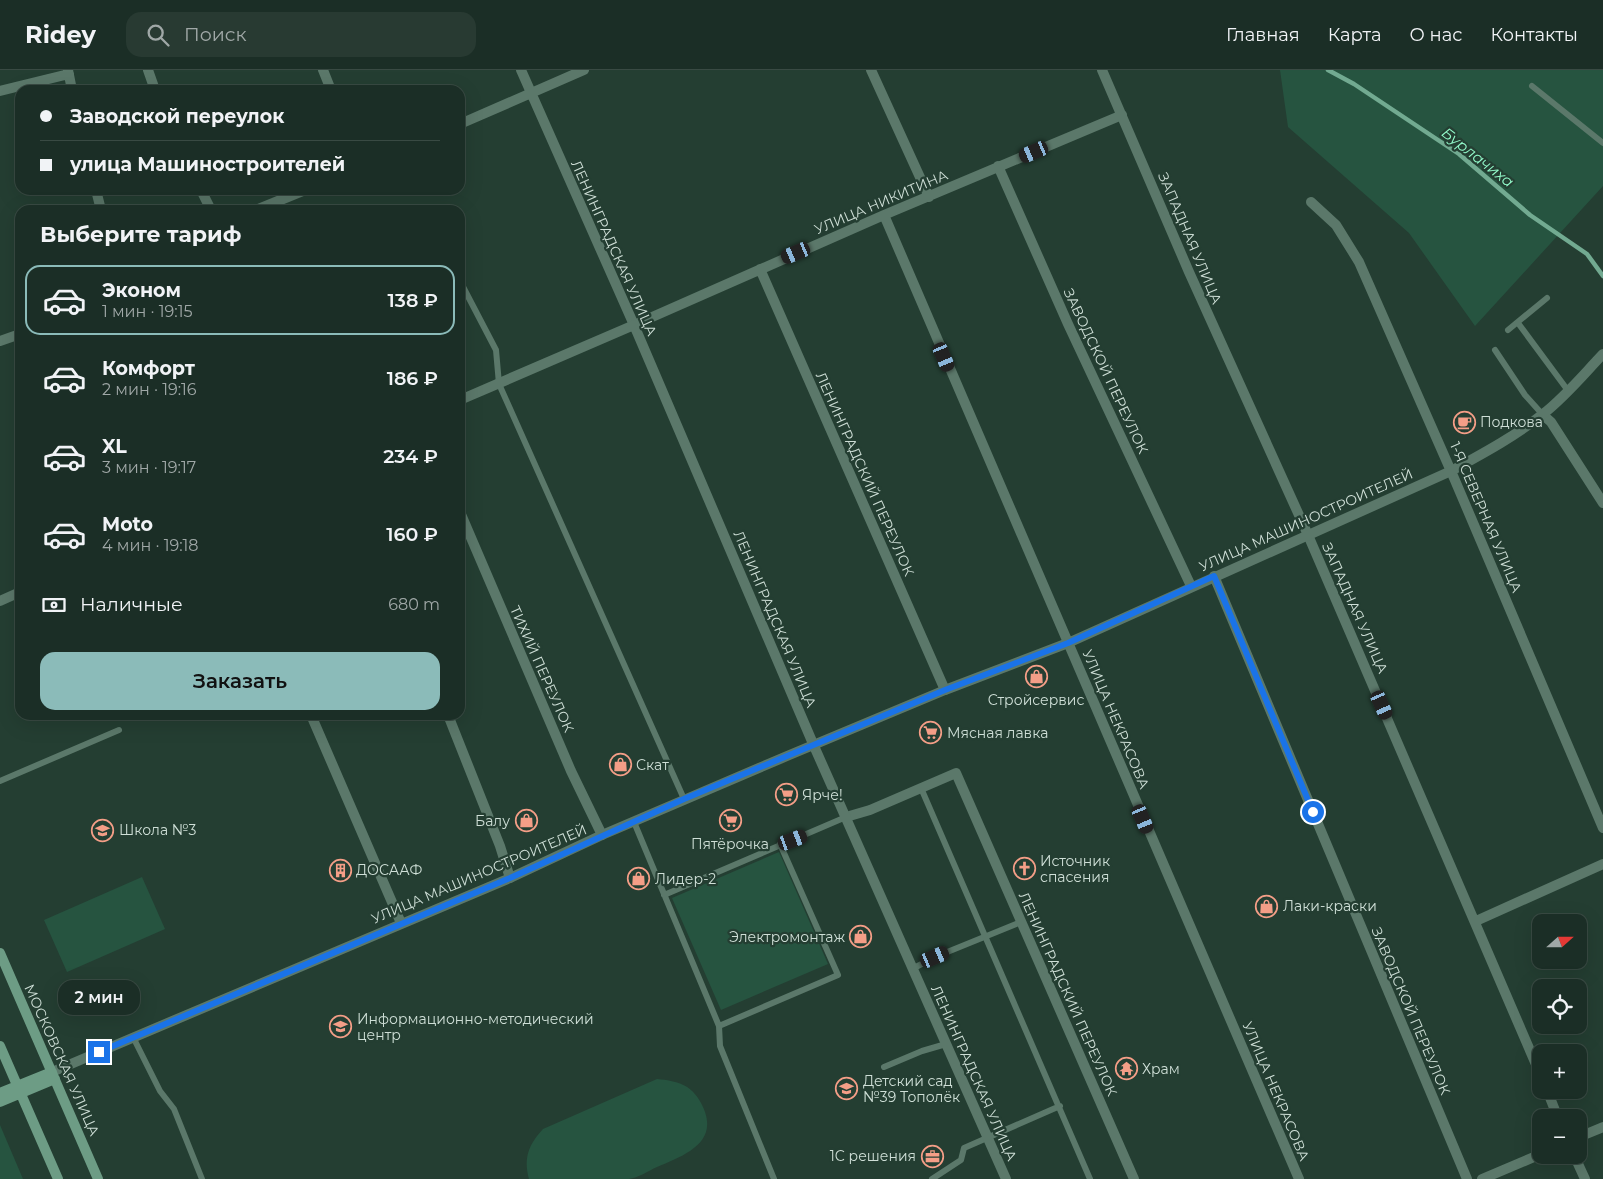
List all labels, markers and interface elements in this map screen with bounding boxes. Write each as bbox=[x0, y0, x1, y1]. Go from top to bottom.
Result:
search box bbox=[126, 12, 476, 57]
text: Ridey bbox=[25, 20, 96, 49]
icon: search bbox=[144, 21, 172, 49]
text: Поиск bbox=[184, 23, 247, 46]
text: Главная bbox=[1226, 24, 1300, 46]
text: Карта bbox=[1328, 24, 1382, 46]
text: О нас bbox=[1410, 24, 1462, 46]
text: Контакты bbox=[1490, 24, 1578, 46]
text: Заводской переулок bbox=[70, 105, 284, 128]
water label: Бурлачиха bbox=[1438, 123, 1518, 191]
car bbox=[1017, 139, 1050, 165]
text: улица Машиностроителей bbox=[70, 153, 345, 176]
street label: ЛЕНИНГРАДСКАЯ УЛИЦА bbox=[567, 157, 661, 339]
street label: УЛИЦА НИКИТИНА bbox=[812, 166, 951, 238]
street label: ЗАПАДНАЯ УЛИЦА bbox=[1154, 169, 1226, 307]
text: Выберите тариф bbox=[40, 221, 241, 248]
car bbox=[779, 240, 812, 266]
icon: car bbox=[42, 278, 87, 323]
text: Эконом bbox=[102, 279, 181, 302]
street label: ЗАВОДСКОЙ ПЕРЕУЛОК bbox=[1060, 285, 1152, 457]
text: 138 ₽ bbox=[388, 289, 438, 312]
text: 1 мин · 19:15 bbox=[102, 302, 193, 321]
car bbox=[931, 340, 956, 374]
icon: car bbox=[42, 356, 87, 401]
text: Комфорт bbox=[102, 357, 195, 380]
text: 186 ₽ bbox=[387, 367, 438, 390]
street label: ЛЕНИНГРАДСКИЙ ПЕРЕУЛОК bbox=[812, 369, 918, 579]
text: 2 мин · 19:16 bbox=[102, 380, 197, 399]
cafe icon: Подкова bbox=[1452, 410, 1476, 434]
place label: Подкова bbox=[1480, 413, 1543, 431]
icon: car bbox=[42, 434, 87, 479]
text: XL bbox=[102, 435, 127, 458]
street label: 1-Я СЕВЕРНАЯ УЛИЦА bbox=[1446, 439, 1526, 596]
text: 234 ₽ bbox=[383, 445, 438, 468]
text: 3 мин · 19:17 bbox=[102, 458, 196, 477]
street label: УЛИЦА МАШИНОСТРОИТЕЛЕЙ bbox=[1196, 465, 1416, 575]
icon: car bbox=[42, 512, 87, 557]
text: Moto bbox=[102, 513, 153, 536]
text: 160 ₽ bbox=[386, 523, 438, 546]
street label: ЛЕНИНГРАДСКАЯ УЛИЦА bbox=[729, 528, 821, 711]
text: 4 мин · 19:18 bbox=[102, 536, 199, 555]
street label: ЗАПАДНАЯ УЛИЦА bbox=[1318, 540, 1392, 677]
icon: cash bbox=[40, 591, 68, 619]
text: Наличные bbox=[80, 593, 183, 616]
text: 680 m bbox=[388, 595, 440, 614]
street label: ТИХИЙ ПЕРЕУЛОК bbox=[506, 603, 578, 735]
street label: УЛИЦА НЕКРАСОВА bbox=[1079, 647, 1154, 792]
button: Заказать bbox=[40, 652, 440, 710]
shop icon: Стройсервис bbox=[1024, 665, 1048, 689]
car bbox=[1369, 688, 1394, 722]
place label: Стройсервис bbox=[988, 691, 1084, 709]
supermarket icon: Мясная лавка bbox=[919, 721, 943, 745]
place label: Мясная лавка bbox=[947, 724, 1048, 742]
shop icon: Скат bbox=[608, 753, 632, 777]
place label: Скат bbox=[636, 756, 669, 774]
supermarket icon: Ярче! bbox=[774, 783, 798, 807]
place label: Ярче! bbox=[802, 786, 843, 804]
route start bbox=[1302, 801, 1324, 823]
car bbox=[1130, 802, 1155, 836]
shop icon: Балу bbox=[514, 809, 538, 833]
supermarket icon: Пятёрочка bbox=[718, 809, 742, 833]
place label: Балу bbox=[475, 812, 510, 830]
school or university icon: Школа №3 bbox=[91, 818, 115, 842]
street label: УЛИЦА МАШИНОСТРОИТЕЛЕЙ bbox=[369, 820, 589, 928]
place label: Школа №3 bbox=[119, 821, 197, 839]
car bbox=[776, 828, 809, 852]
place label: Пятёрочка bbox=[691, 835, 769, 853]
place label: Источник спасения bbox=[1040, 852, 1110, 886]
church icon: Источник спасения bbox=[1012, 857, 1036, 881]
building icon: ДОСААФ bbox=[328, 858, 352, 882]
place label: ДОСААФ bbox=[356, 861, 423, 879]
shop icon: Лидер-2 bbox=[627, 867, 651, 891]
place label: Лидер-2 bbox=[655, 870, 716, 888]
street label: ЛЕНИНГРАДСКИЙ ПЕРЕУЛОК bbox=[1015, 889, 1121, 1099]
shop icon: Лаки-краски bbox=[1255, 894, 1279, 918]
place label: Лаки-краски bbox=[1283, 897, 1377, 915]
north arrow bbox=[1532, 914, 1588, 969]
map controls bbox=[1532, 914, 1587, 1164]
street label: ЗАВОДСКОЙ ПЕРЕУЛОК bbox=[1367, 924, 1455, 1098]
shop icon: Электромонтаж bbox=[849, 925, 873, 949]
place label: Электромонтаж bbox=[729, 928, 845, 946]
car bbox=[918, 944, 951, 970]
button: locate bbox=[1532, 979, 1587, 1034]
callout: 2 мин bbox=[58, 980, 140, 1014]
street label: МОСКОВСКАЯ УЛИЦА bbox=[20, 981, 104, 1139]
street label: ЛЕНИНГРАДСКАЯ УЛИЦА bbox=[927, 982, 1021, 1164]
text: 2 мин bbox=[75, 988, 123, 1007]
place label: Информационно-методический центр bbox=[357, 1010, 594, 1044]
school or university icon: Информационно-методический центр bbox=[329, 1015, 353, 1039]
street label: УЛИЦА НЕКРАСОВА bbox=[1239, 1019, 1314, 1164]
route end bbox=[88, 1041, 110, 1063]
button: + bbox=[1532, 1044, 1587, 1099]
temple icon: Храм bbox=[1114, 1057, 1138, 1081]
place label: Храм bbox=[1142, 1060, 1180, 1078]
place label: Детский сад №39 Тополёк bbox=[863, 1072, 960, 1106]
school or university icon: Детский сад №39 Тополёк bbox=[835, 1077, 859, 1101]
button: − bbox=[1532, 1109, 1587, 1164]
office icon: 1С решения bbox=[920, 1144, 944, 1168]
place label: 1С решения bbox=[830, 1147, 916, 1165]

